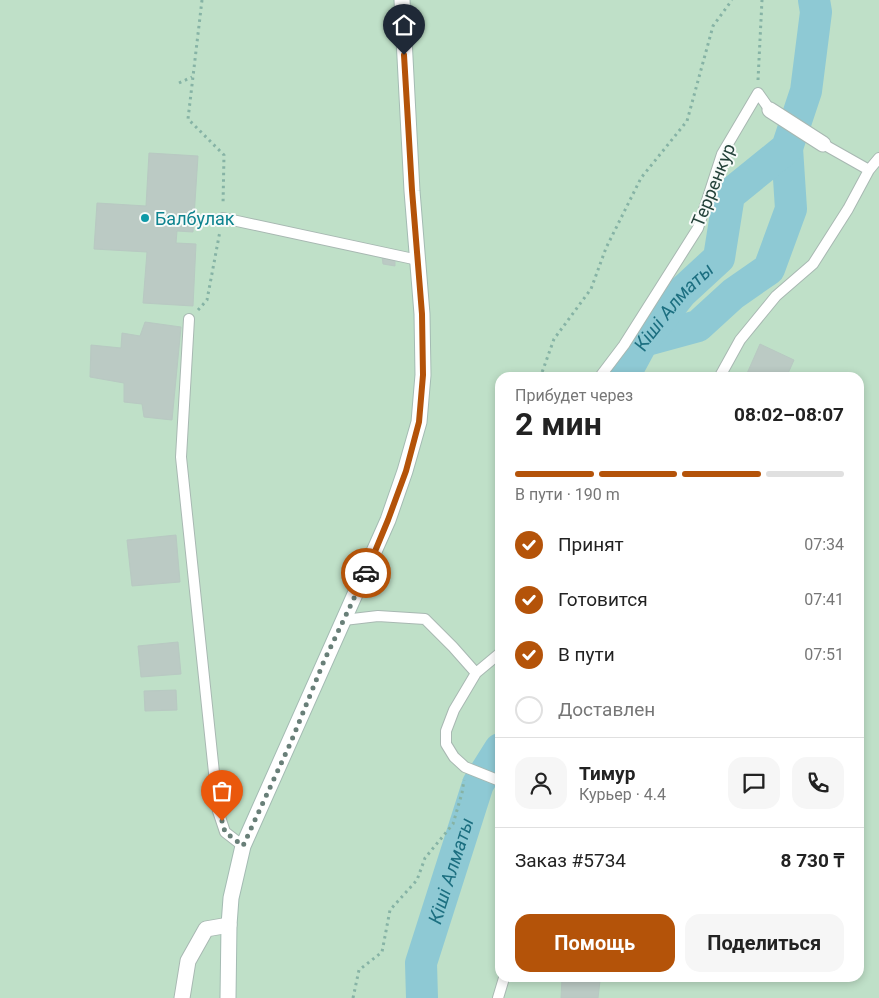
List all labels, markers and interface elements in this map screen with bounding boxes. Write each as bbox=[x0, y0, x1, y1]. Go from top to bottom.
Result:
pin bbox=[383, 4, 425, 55]
icon: home bbox=[390, 11, 418, 39]
street label: Терренкур bbox=[687, 140, 739, 230]
place label: Балбулак bbox=[155, 208, 235, 229]
marker: Балбулак bbox=[139, 212, 151, 224]
water label: Кіші Алматы bbox=[629, 258, 718, 354]
text: Прибудет через bbox=[515, 386, 633, 405]
text: 08:02–08:07 bbox=[734, 403, 844, 426]
text: 2 мин bbox=[515, 405, 602, 443]
text: В пути · 190 m bbox=[515, 485, 620, 504]
icon: check bbox=[515, 531, 543, 559]
text: Принят bbox=[558, 533, 624, 556]
text: 07:34 bbox=[804, 535, 844, 554]
courier bbox=[341, 548, 391, 598]
icon: car bbox=[352, 559, 380, 587]
icon: check bbox=[515, 586, 543, 614]
text: Готовится bbox=[558, 588, 648, 611]
text: 07:41 bbox=[804, 590, 844, 609]
icon: check bbox=[515, 641, 543, 669]
text: В пути bbox=[558, 643, 615, 666]
text: 07:51 bbox=[804, 645, 844, 664]
text: Доставлен bbox=[558, 698, 655, 721]
button: person bbox=[515, 757, 567, 809]
button: chat bbox=[728, 757, 780, 809]
button: phone bbox=[792, 757, 844, 809]
text: Тимур bbox=[579, 762, 635, 785]
pin bbox=[201, 770, 243, 821]
icon: bag bbox=[208, 777, 236, 805]
text: Курьер · 4.4 bbox=[579, 785, 666, 804]
water label: Кіші Алматы bbox=[423, 815, 478, 927]
text: Заказ #5734 bbox=[515, 849, 626, 872]
text: 8 730 ₸ bbox=[781, 849, 844, 872]
button: Помощь bbox=[515, 914, 675, 972]
button: Поделиться bbox=[685, 914, 844, 972]

